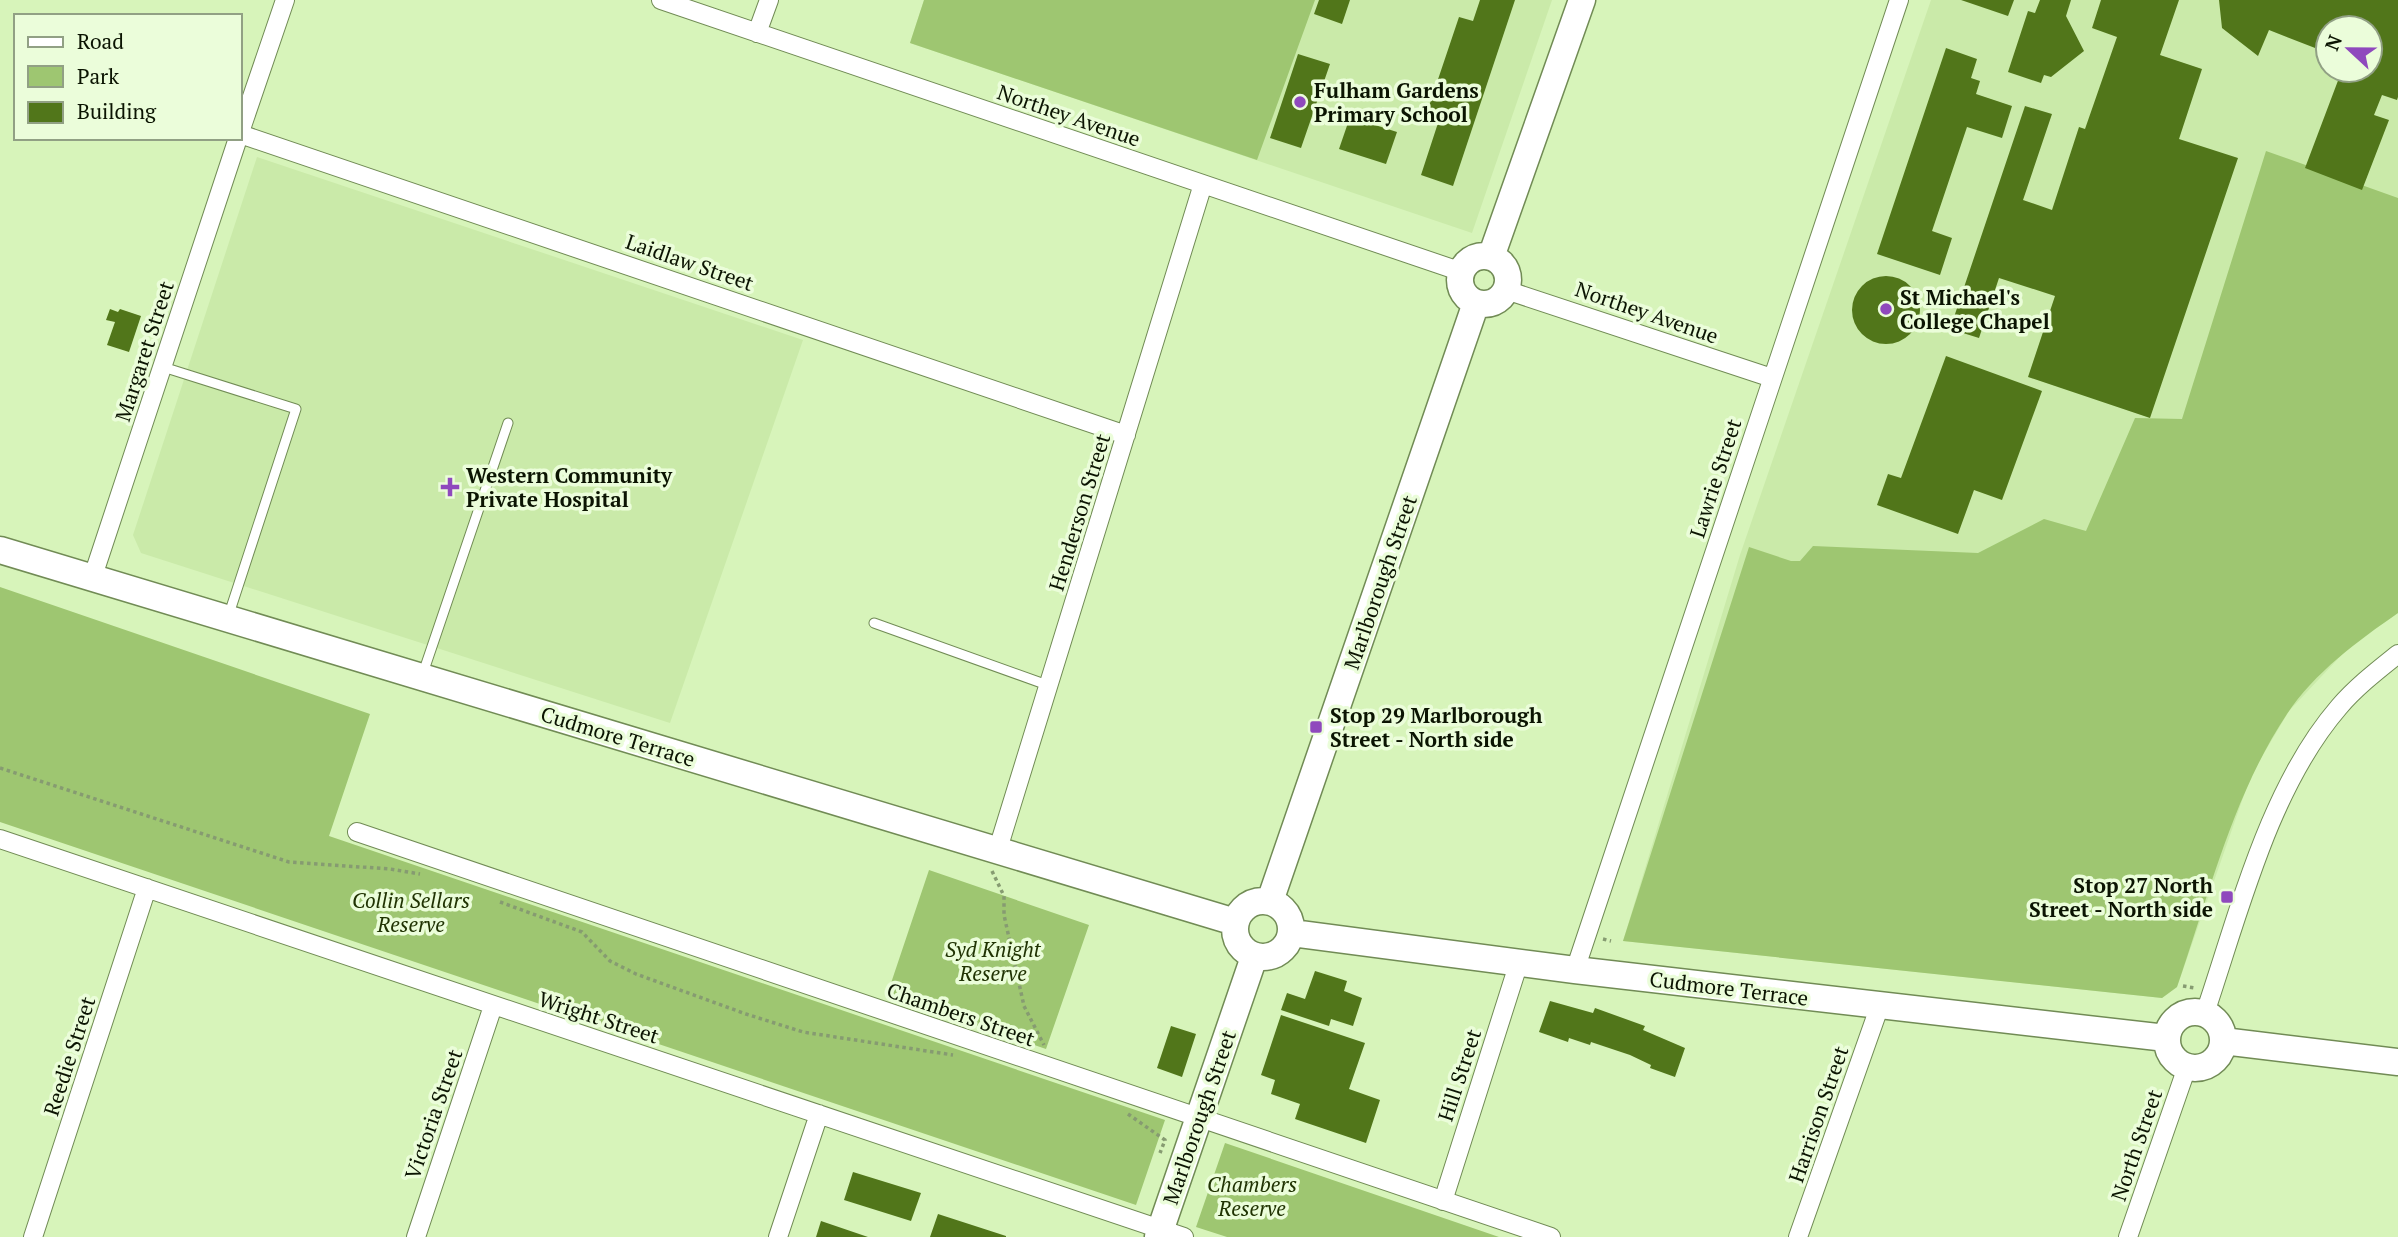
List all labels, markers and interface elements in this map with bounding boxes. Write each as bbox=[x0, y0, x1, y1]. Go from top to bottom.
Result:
legend bbox=[14, 14, 242, 140]
north arrow bbox=[2314, 14, 2384, 84]
text: Road bbox=[77, 27, 124, 55]
text: N bbox=[2318, 31, 2347, 54]
text: Park bbox=[77, 62, 119, 90]
place label: Fulham Gardens Primary School bbox=[1314, 76, 1479, 128]
street label: Northey Avenue bbox=[994, 77, 1144, 153]
marker: Fulham Gardens Primary School bbox=[1292, 94, 1308, 110]
text: Building bbox=[77, 97, 157, 125]
street label: Laidlaw Street bbox=[622, 227, 758, 297]
street label: Northey Avenue bbox=[1572, 274, 1722, 350]
street label: Margaret Street bbox=[108, 277, 180, 425]
place label: St Michael's College Chapel bbox=[1900, 283, 2050, 335]
marker: St Michael's College Chapel bbox=[1878, 301, 1894, 317]
street label: Lawrie Street bbox=[1683, 415, 1747, 541]
street label: Henderson Street bbox=[1042, 430, 1116, 594]
place label: Western Community Private Hospital bbox=[466, 461, 673, 513]
marker: Western Community Private Hospital bbox=[440, 477, 460, 497]
street label: Marlborough Street bbox=[1337, 491, 1423, 673]
street label: Cudmore Terrace bbox=[538, 699, 698, 773]
place label: Stop 29 Marlborough Street - North side bbox=[1330, 701, 1543, 753]
marker: Stop 29 Marlborough Street - North side bbox=[1308, 719, 1324, 735]
place label: Stop 27 North Street - North side bbox=[2029, 871, 2214, 923]
park label: Collin Sellars Reserve bbox=[352, 886, 470, 938]
marker: Stop 27 North Street - North side bbox=[2219, 889, 2235, 905]
park label: Syd Knight Reserve bbox=[945, 935, 1042, 987]
street label: Cudmore Terrace bbox=[1648, 964, 1810, 1012]
street label: Chambers Street bbox=[883, 976, 1039, 1053]
street label: Wright Street bbox=[535, 984, 663, 1050]
street label: Reedie Street bbox=[37, 993, 102, 1119]
street label: Hill Street bbox=[1431, 1025, 1487, 1125]
street label: Marlborough Street bbox=[1156, 1026, 1242, 1208]
street label: Harrison Street bbox=[1782, 1042, 1855, 1186]
street label: Victoria Street bbox=[398, 1045, 468, 1183]
street label: North Street bbox=[2104, 1085, 2168, 1205]
park label: Chambers Reserve bbox=[1207, 1170, 1297, 1222]

